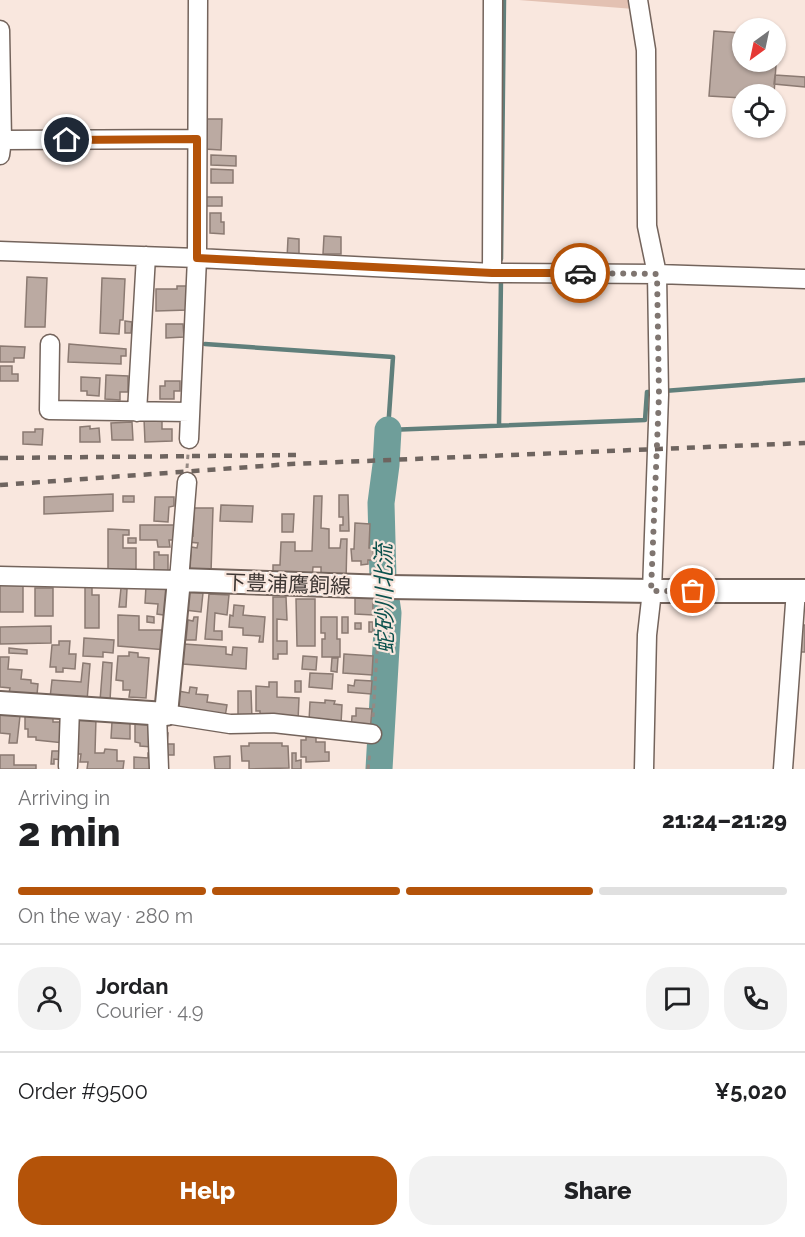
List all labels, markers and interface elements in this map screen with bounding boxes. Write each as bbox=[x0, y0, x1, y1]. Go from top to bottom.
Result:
north arrow bbox=[732, 18, 786, 72]
map controls bbox=[732, 18, 786, 138]
button: locate bbox=[732, 84, 786, 138]
pin bbox=[41, 114, 92, 165]
icon: home bbox=[50, 123, 83, 156]
courier bbox=[550, 243, 610, 303]
icon: car bbox=[564, 257, 597, 290]
water label: 蛇砂川北流 bbox=[370, 541, 398, 654]
pin bbox=[667, 565, 718, 616]
street label: 下豊浦鷹飼線 bbox=[225, 569, 351, 599]
icon: bag bbox=[676, 574, 709, 607]
text: Arriving in bbox=[18, 786, 110, 810]
text: 21:24–21:29 bbox=[662, 807, 787, 833]
text: 2 min bbox=[18, 809, 121, 855]
text: On the way · 280 m bbox=[18, 904, 193, 928]
button: person bbox=[18, 967, 81, 1030]
button: chat bbox=[646, 967, 709, 1030]
button: phone bbox=[724, 967, 787, 1030]
text: Jordan bbox=[96, 973, 168, 999]
text: Courier · 4.9 bbox=[96, 999, 204, 1023]
text: Order #9500 bbox=[18, 1078, 148, 1104]
text: ¥5,020 bbox=[715, 1078, 787, 1104]
button: Help bbox=[18, 1156, 397, 1225]
button: Share bbox=[409, 1156, 787, 1225]

